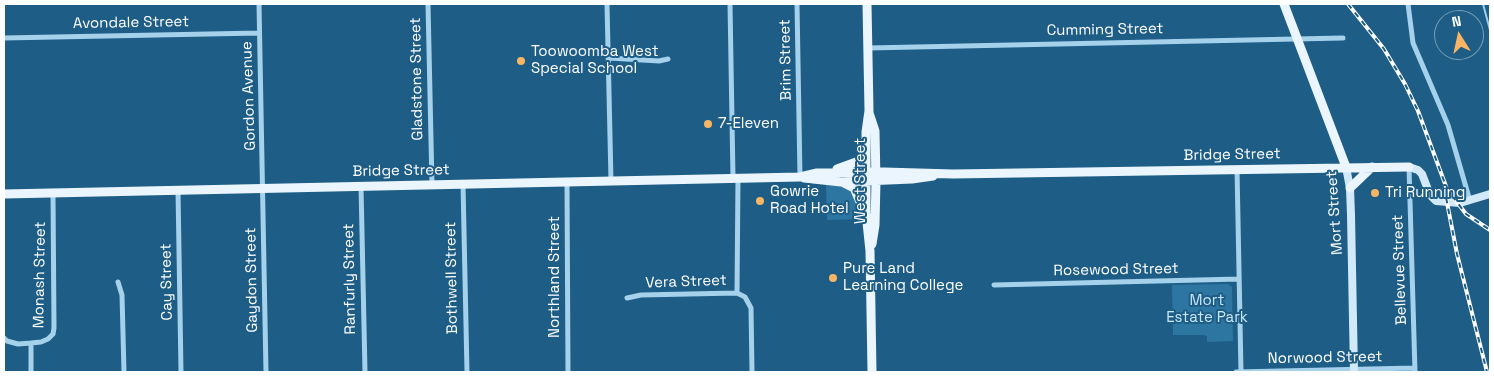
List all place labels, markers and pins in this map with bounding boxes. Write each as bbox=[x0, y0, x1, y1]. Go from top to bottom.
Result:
place label: Toowoomba West Special School bbox=[531, 43, 659, 78]
marker: Toowoomba West Special School bbox=[515, 55, 527, 67]
place label: 7-Eleven bbox=[718, 115, 779, 133]
marker: 7-Eleven bbox=[702, 118, 714, 130]
place label: Gowrie Road Hotel bbox=[770, 183, 849, 218]
place label: Tri Running bbox=[1385, 184, 1465, 202]
marker: Tri Running bbox=[1369, 187, 1381, 199]
marker: Gowrie Road Hotel bbox=[754, 195, 766, 207]
place label: Pure Land Learning College bbox=[843, 260, 963, 295]
marker: Pure Land Learning College bbox=[827, 272, 839, 284]

